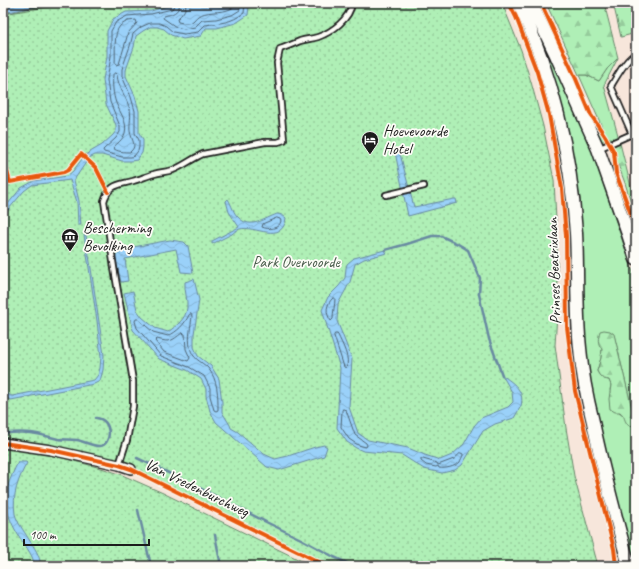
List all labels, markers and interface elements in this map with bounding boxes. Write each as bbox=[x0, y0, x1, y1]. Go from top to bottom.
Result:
place label: Hoevevoorde Hotel bbox=[383, 121, 449, 159]
hotel icon: Hoevevoorde Hotel bbox=[360, 130, 380, 155]
street label: Prinses Beatrixlaan bbox=[542, 216, 566, 325]
place label: Bescherming Bevolking bbox=[83, 218, 153, 256]
museum icon: Bescherming Bevolking bbox=[60, 227, 80, 252]
park label: Park Overvoorde bbox=[252, 252, 341, 272]
street label: Van Vredenburchweg bbox=[142, 454, 253, 522]
scale bar bbox=[24, 521, 149, 547]
text: 100 m bbox=[30, 527, 57, 543]

